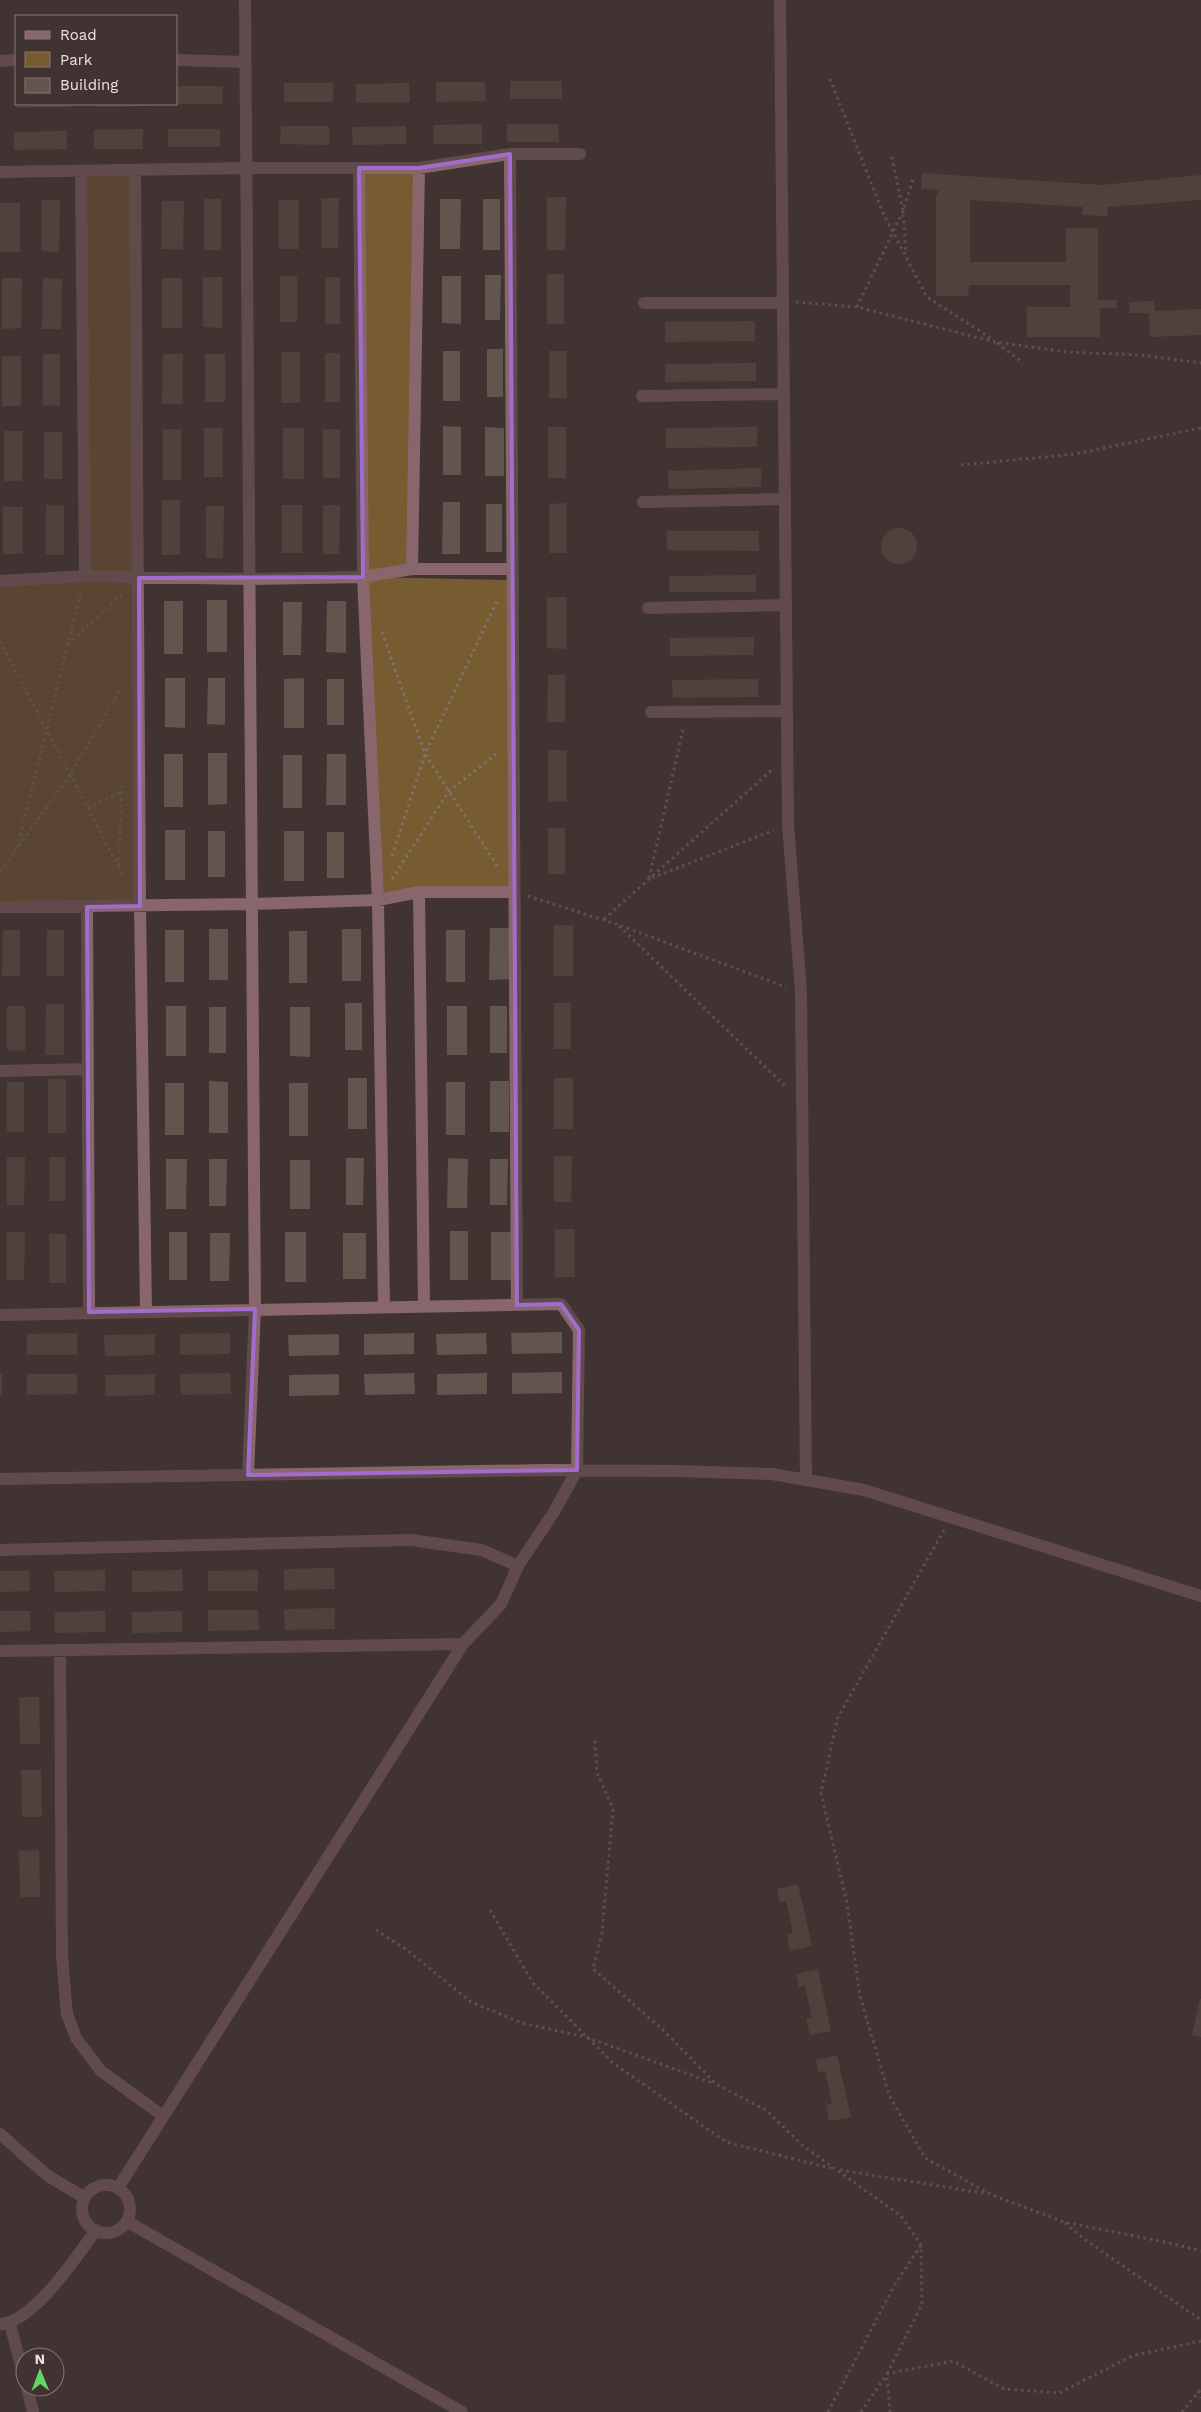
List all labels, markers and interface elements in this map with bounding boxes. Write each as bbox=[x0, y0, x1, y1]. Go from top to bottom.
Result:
legend bbox=[15, 15, 178, 105]
text: Road bbox=[60, 26, 97, 44]
text: Park bbox=[60, 51, 93, 69]
text: Building bbox=[60, 76, 118, 94]
north arrow bbox=[15, 2347, 65, 2397]
text: N bbox=[34, 2351, 45, 2367]

